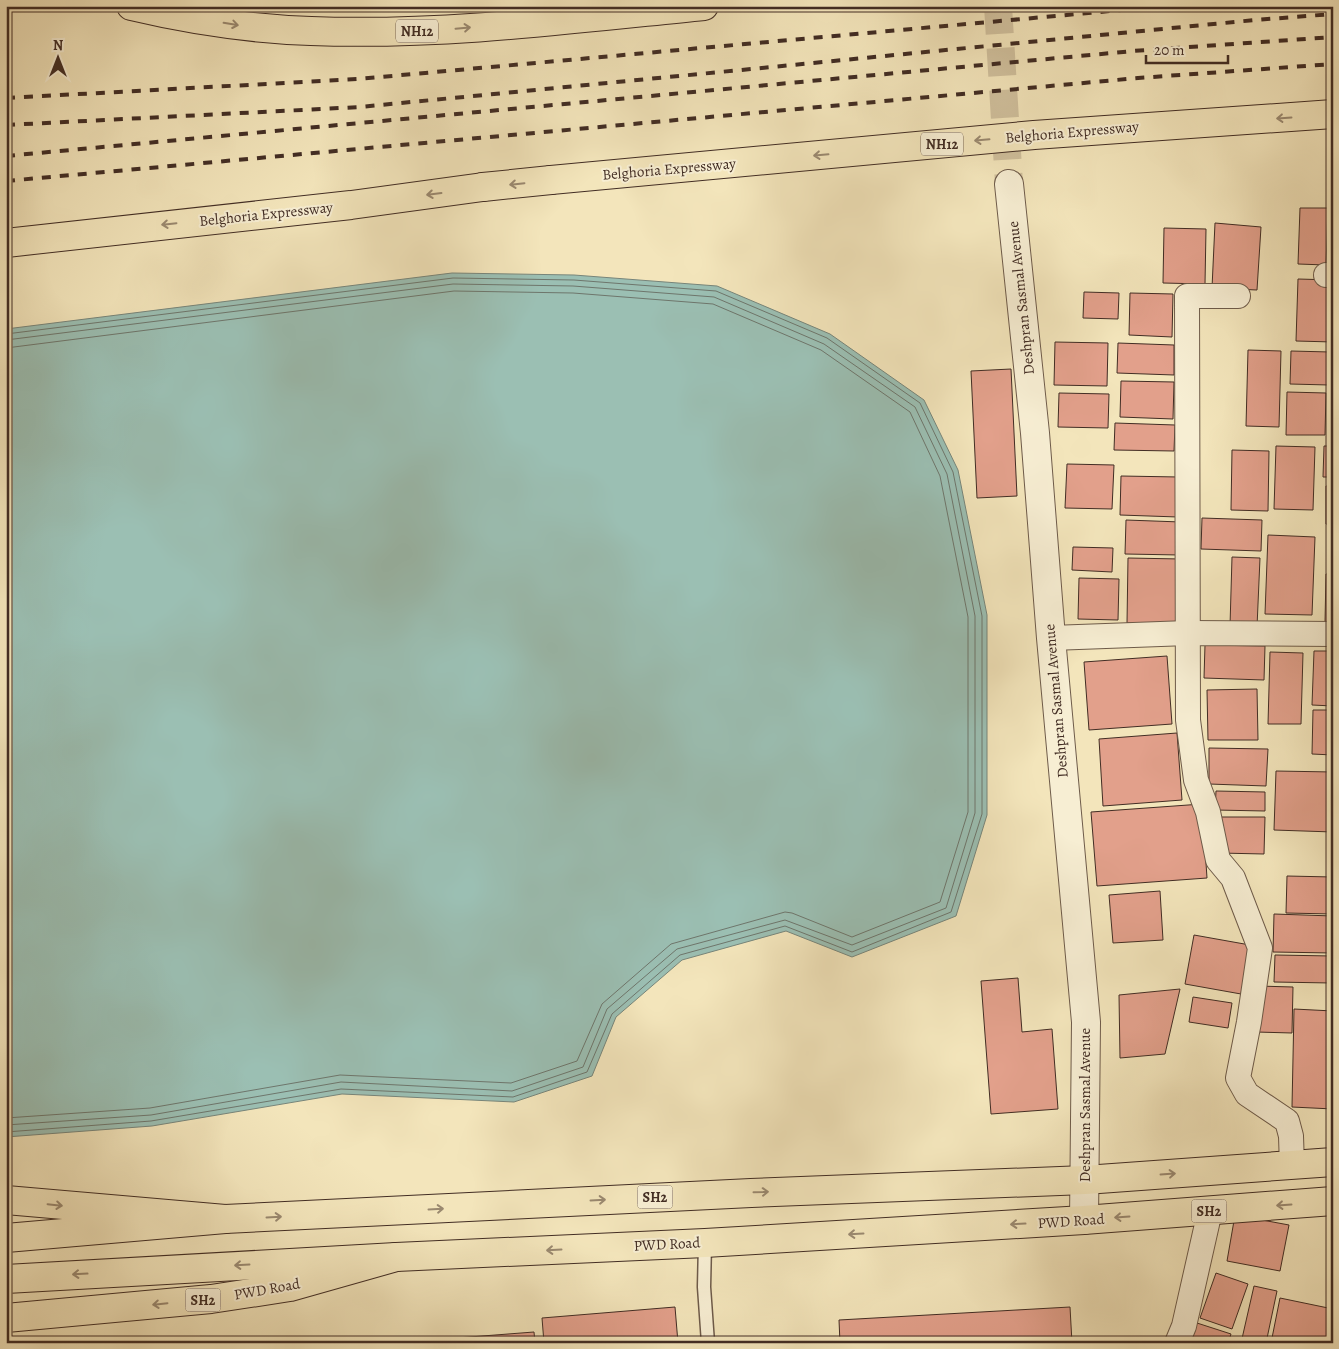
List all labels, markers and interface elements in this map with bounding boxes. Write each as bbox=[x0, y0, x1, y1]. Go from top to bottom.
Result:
one-way arrow bbox=[223, 20, 239, 30]
road number: NH12 bbox=[396, 20, 438, 42]
one-way arrow bbox=[455, 23, 471, 33]
north arrow bbox=[32, 32, 82, 82]
scale bar bbox=[1146, 32, 1229, 64]
text: N bbox=[53, 36, 63, 55]
text: 20 m bbox=[1154, 40, 1185, 60]
one-way arrow bbox=[1276, 113, 1292, 122]
street label: Belghoria Expressway bbox=[1004, 116, 1140, 148]
road number: NH12 bbox=[921, 132, 963, 156]
one-way arrow bbox=[975, 135, 991, 145]
one-way arrow bbox=[813, 150, 829, 160]
street label: Belghoria Expressway bbox=[601, 153, 737, 185]
one-way arrow bbox=[509, 179, 525, 189]
one-way arrow bbox=[427, 189, 443, 199]
street label: Belghoria Expressway bbox=[198, 197, 334, 231]
one-way arrow bbox=[161, 219, 177, 229]
street label: Deshpran Sasmal Avenue bbox=[1003, 220, 1039, 376]
street label: Deshpran Sasmal Avenue bbox=[1039, 623, 1073, 779]
street label: Deshpran Sasmal Avenue bbox=[1075, 1028, 1095, 1182]
one-way arrow bbox=[1160, 1170, 1176, 1179]
road number: SH2 bbox=[638, 1186, 672, 1208]
one-way arrow bbox=[752, 1188, 768, 1197]
one-way arrow bbox=[590, 1196, 606, 1205]
one-way arrow bbox=[46, 1200, 62, 1210]
road number: SH2 bbox=[1192, 1200, 1226, 1222]
one-way arrow bbox=[1276, 1201, 1292, 1210]
one-way arrow bbox=[428, 1204, 444, 1213]
street label: PWD Road bbox=[1037, 1209, 1106, 1233]
one-way arrow bbox=[266, 1212, 282, 1222]
one-way arrow bbox=[1114, 1213, 1130, 1222]
one-way arrow bbox=[1011, 1219, 1027, 1228]
one-way arrow bbox=[848, 1229, 864, 1238]
street label: PWD Road bbox=[633, 1232, 702, 1256]
one-way arrow bbox=[546, 1245, 562, 1254]
one-way arrow bbox=[234, 1261, 250, 1270]
one-way arrow bbox=[72, 1270, 88, 1279]
street label: PWD Road bbox=[232, 1273, 303, 1305]
road number: SH2 bbox=[186, 1288, 220, 1312]
one-way arrow bbox=[152, 1299, 168, 1309]

